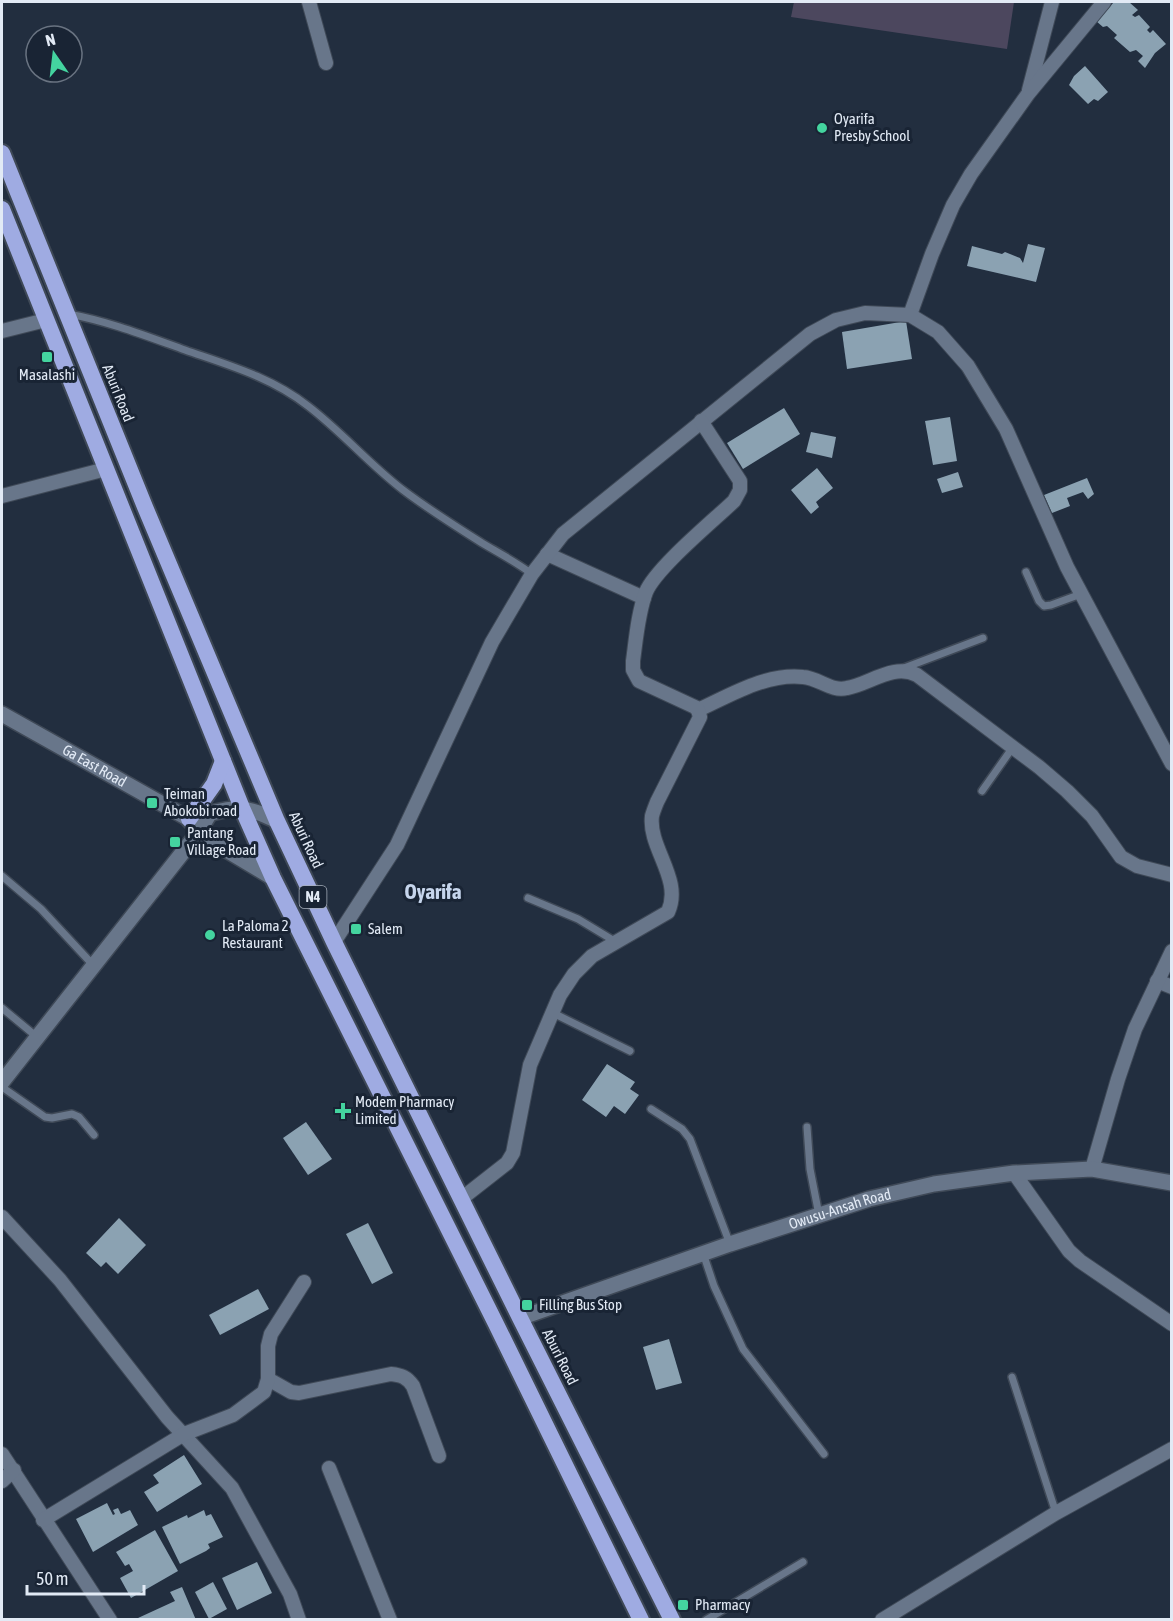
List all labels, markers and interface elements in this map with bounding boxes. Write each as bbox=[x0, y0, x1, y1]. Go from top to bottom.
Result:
north arrow bbox=[24, 24, 84, 84]
text: N bbox=[44, 30, 57, 49]
place label: Oyarifa Presby School bbox=[834, 110, 910, 144]
marker: Oyarifa Presby School bbox=[815, 121, 829, 135]
marker: Masalashi bbox=[40, 350, 54, 364]
street label: Aburi Road bbox=[99, 362, 138, 424]
place label: Masalashi bbox=[19, 366, 75, 383]
street label: Ga East Road bbox=[60, 741, 130, 790]
place label: Teiman Abokobi road bbox=[164, 785, 237, 819]
marker: Teiman Abokobi road bbox=[145, 796, 159, 810]
street label: Aburi Road bbox=[286, 809, 327, 871]
place label: Pantang Village Road bbox=[187, 824, 256, 858]
marker: Pantang Village Road bbox=[168, 835, 182, 849]
district label: Oyarifa bbox=[404, 879, 462, 903]
road number: N4 bbox=[300, 886, 326, 908]
place label: La Paloma 2 Restaurant bbox=[222, 917, 289, 951]
place label: Salem bbox=[368, 920, 403, 937]
marker: Salem bbox=[349, 922, 363, 936]
marker: La Paloma 2 Restaurant bbox=[203, 928, 217, 942]
place label: Modem Pharmacy Limited bbox=[355, 1093, 454, 1127]
marker: Modem Pharmacy Limited bbox=[336, 1104, 350, 1118]
street label: Owusu-Ansah Road bbox=[786, 1185, 893, 1232]
place label: Filling Bus Stop bbox=[539, 1296, 622, 1313]
marker: Filling Bus Stop bbox=[520, 1298, 534, 1312]
street label: Aburi Road bbox=[539, 1326, 582, 1387]
scale bar bbox=[27, 1558, 144, 1596]
text: 50 m bbox=[36, 1568, 68, 1589]
place label: Pharmacy bbox=[695, 1596, 751, 1613]
marker: Pharmacy bbox=[676, 1598, 690, 1612]

